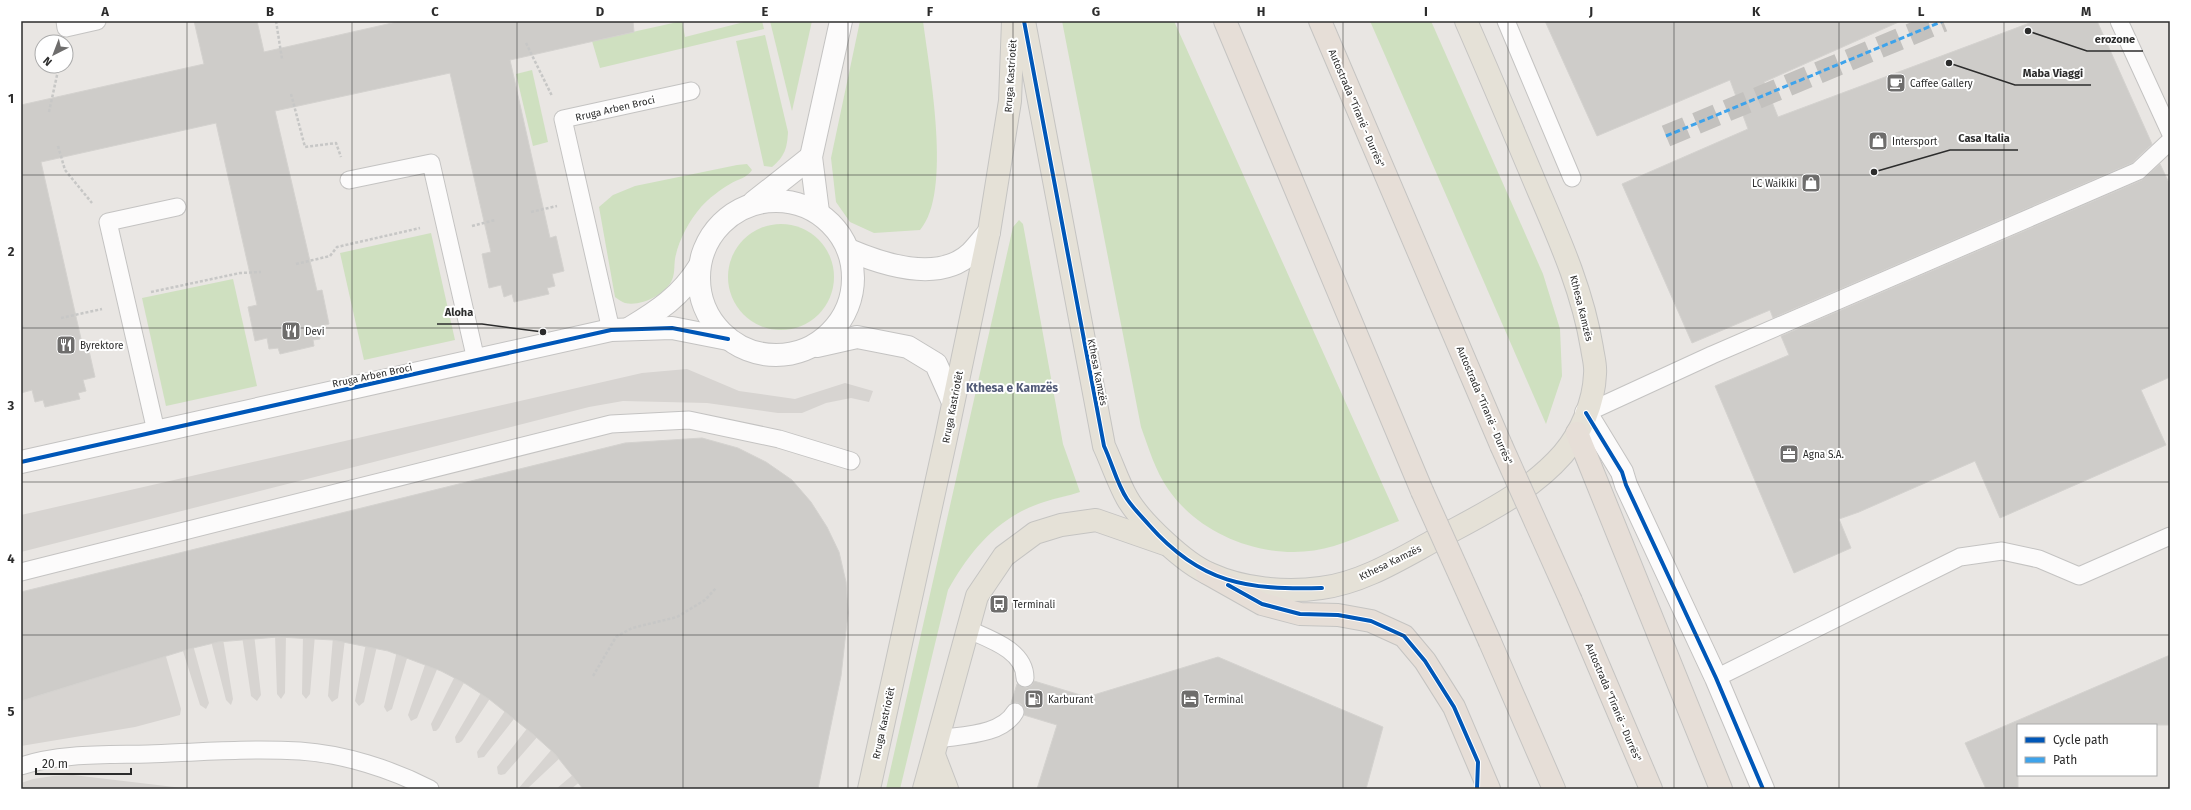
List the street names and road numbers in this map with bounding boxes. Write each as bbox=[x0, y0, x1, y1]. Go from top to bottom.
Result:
street label: Rruga Kastriotët bbox=[1002, 39, 1020, 113]
street label: Autostrada "Tiranë - Durrës" bbox=[1326, 47, 1387, 169]
street label: Rruga Arben Broci bbox=[574, 94, 656, 124]
street label: Kthesa Kamzës bbox=[1567, 274, 1595, 343]
street label: Kthesa Kamzës bbox=[1085, 338, 1109, 407]
street label: Autostrada "Tiranë - Durrës" bbox=[1454, 344, 1515, 466]
street label: Rruga Arben Broci bbox=[331, 362, 413, 390]
street label: Rruga Kastriotët bbox=[940, 370, 966, 444]
street label: Kthesa Kamzës bbox=[1357, 543, 1424, 583]
street label: Autostrada "Tiranë - Durrës" bbox=[1583, 641, 1644, 763]
street label: Rruga Kastriotët bbox=[870, 686, 898, 760]

